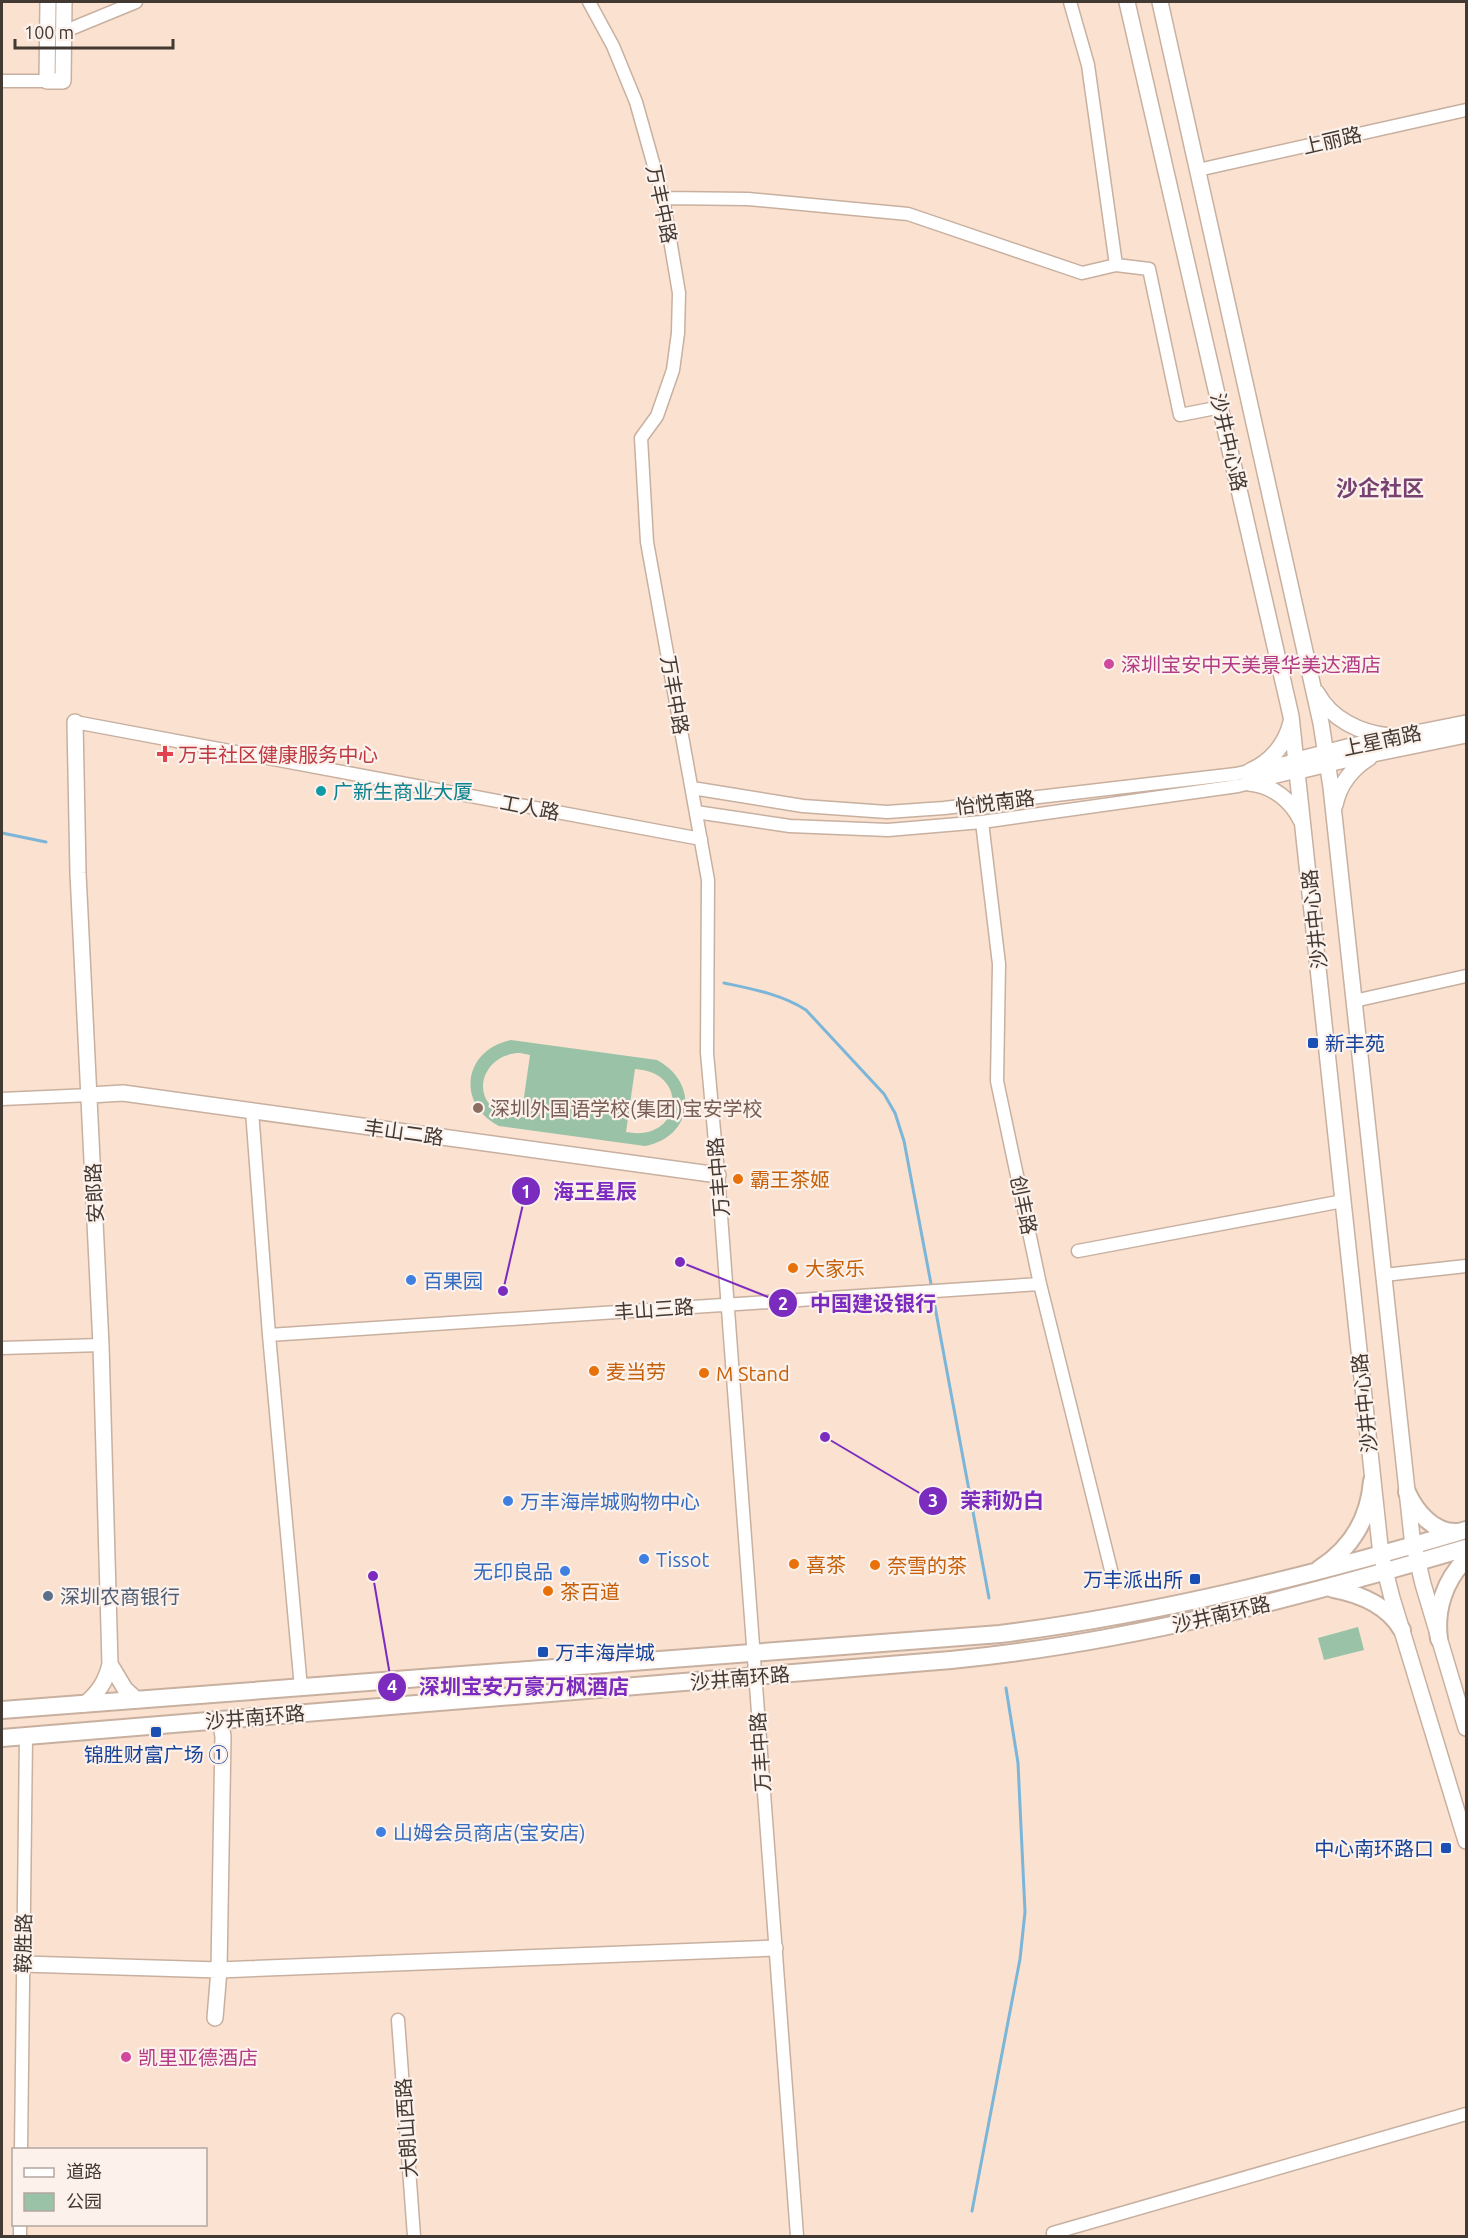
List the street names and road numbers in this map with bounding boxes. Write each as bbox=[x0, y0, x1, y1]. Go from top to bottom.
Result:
street label: 上丽路 bbox=[1300, 122, 1364, 158]
street label: 万丰中路 bbox=[642, 162, 682, 246]
street label: 沙井中心路 bbox=[1207, 391, 1251, 493]
street label: 万丰中路 bbox=[657, 654, 693, 736]
street label: 上星南路 bbox=[1340, 720, 1424, 760]
street label: 怡悦南路 bbox=[954, 786, 1036, 818]
street label: 工人路 bbox=[498, 790, 562, 824]
street label: 沙井中心路 bbox=[1297, 868, 1331, 970]
street label: 丰山二路 bbox=[363, 1115, 445, 1149]
street label: 万丰中路 bbox=[703, 1136, 733, 1218]
street label: 安郎路 bbox=[81, 1162, 107, 1224]
street label: 创丰路 bbox=[1007, 1173, 1041, 1237]
street label: 丰山三路 bbox=[613, 1295, 695, 1323]
street label: 沙井中心路 bbox=[1347, 1352, 1381, 1454]
street label: 沙井南环路 bbox=[1170, 1592, 1272, 1636]
street label: 沙井南环路 bbox=[689, 1662, 791, 1694]
street label: 沙井南环路 bbox=[204, 1701, 306, 1733]
street label: 万丰中路 bbox=[746, 1711, 774, 1793]
street label: 鞍胜路 bbox=[11, 1913, 35, 1973]
street label: 大朗山西路 bbox=[391, 2077, 421, 2179]

